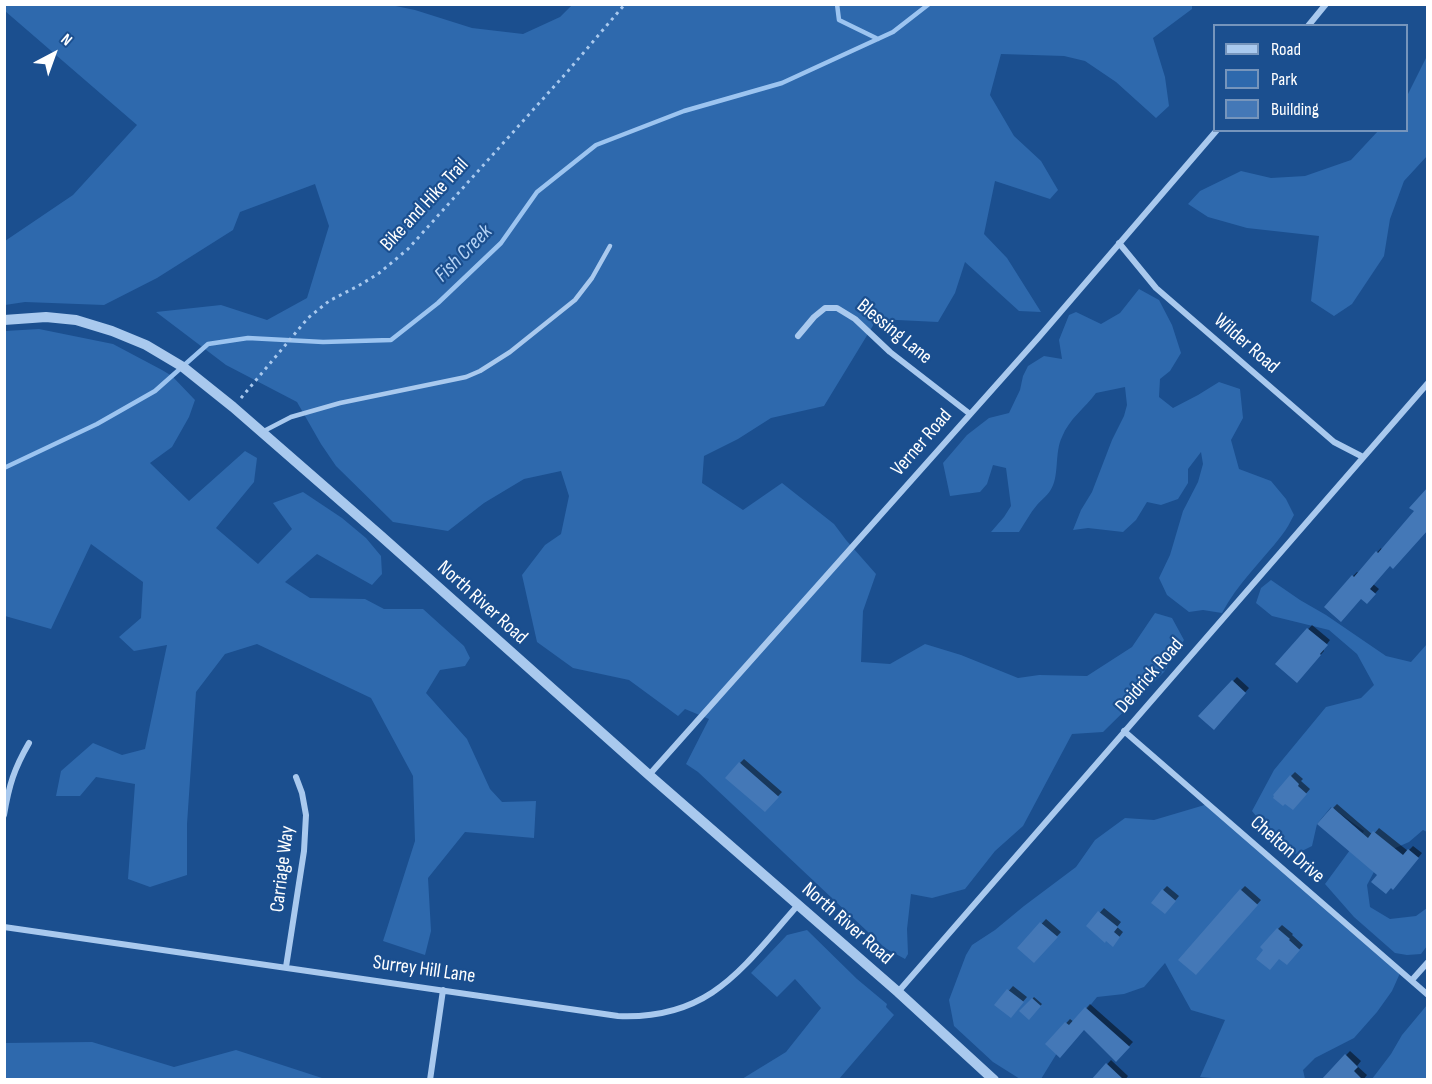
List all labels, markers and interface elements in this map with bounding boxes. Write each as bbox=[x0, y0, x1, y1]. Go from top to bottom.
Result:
north arrow bbox=[24, 24, 84, 84]
legend bbox=[1213, 24, 1408, 132]
text: N bbox=[57, 30, 76, 50]
text: Road bbox=[1271, 39, 1301, 60]
text: Park bbox=[1271, 69, 1297, 90]
text: Building bbox=[1271, 99, 1319, 120]
street label: Bike and Hike Trail bbox=[376, 153, 474, 257]
water label: Fish Creek bbox=[430, 220, 498, 288]
street label: Blessing Lane bbox=[851, 294, 937, 370]
street label: Wilder Road bbox=[1208, 309, 1284, 379]
street label: Verner Road bbox=[886, 405, 958, 481]
street label: North River Road bbox=[432, 556, 532, 650]
street label: Deidrick Road bbox=[1111, 634, 1189, 718]
street label: Chelton Drive bbox=[1245, 811, 1329, 889]
street label: Carriage Way bbox=[266, 824, 300, 914]
street label: North River Road bbox=[796, 878, 898, 970]
street label: Surrey Hill Lane bbox=[371, 951, 477, 989]

